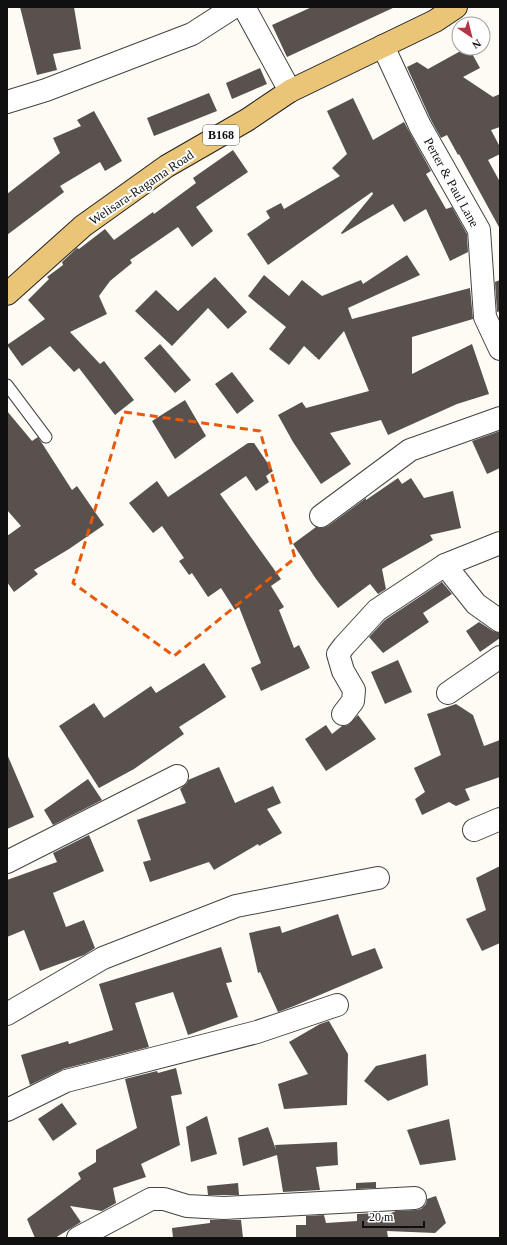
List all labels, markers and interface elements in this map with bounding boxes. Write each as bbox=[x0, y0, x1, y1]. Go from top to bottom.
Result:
north arrow bbox=[451, 16, 491, 56]
text: N bbox=[470, 37, 483, 51]
road number: B168 bbox=[203, 125, 239, 145]
street label: Perter & Paul Lane bbox=[421, 135, 482, 230]
street label: Welisara-Ragama Road bbox=[86, 147, 197, 228]
scale bar bbox=[363, 1203, 424, 1229]
text: 20 m bbox=[369, 1210, 394, 1224]

